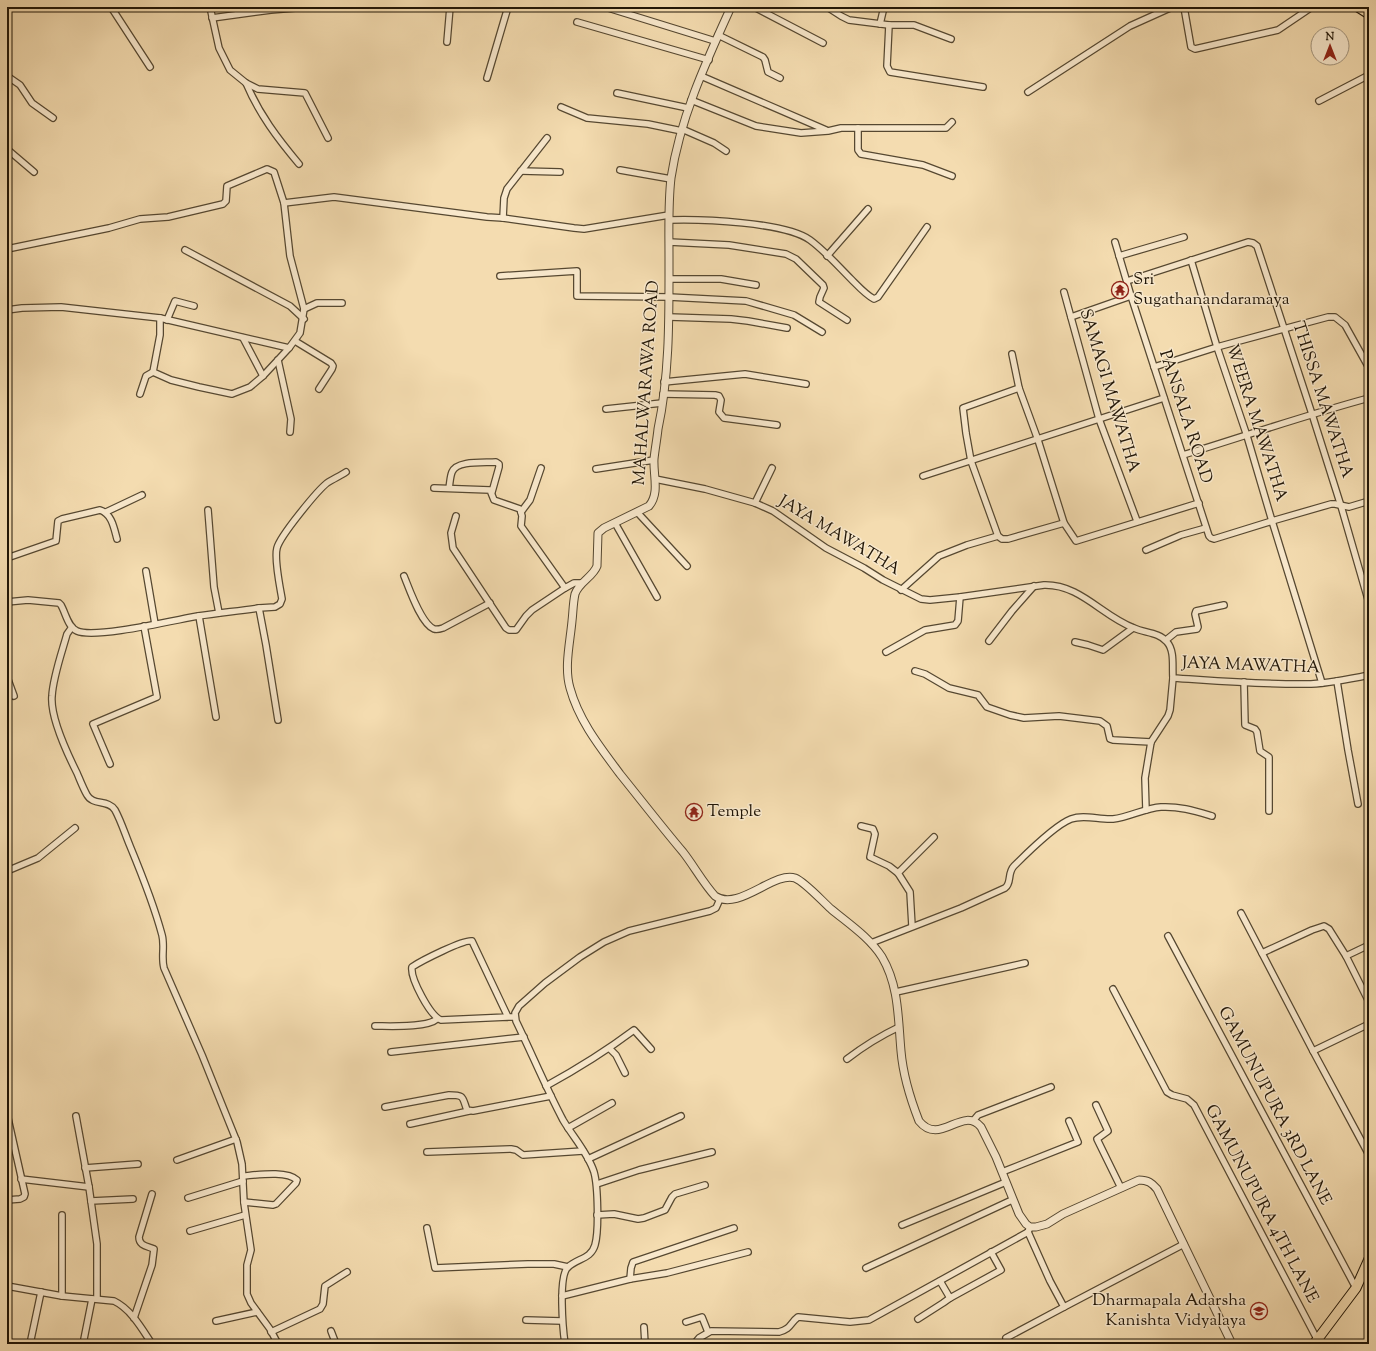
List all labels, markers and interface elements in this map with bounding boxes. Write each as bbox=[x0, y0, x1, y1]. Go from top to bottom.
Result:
north arrow bbox=[1310, 26, 1350, 66]
text: N bbox=[1325, 29, 1335, 45]
place label: Sri Sugathanandaramaya bbox=[1133, 268, 1290, 312]
street label: MAHALWARAWA ROAD bbox=[628, 280, 666, 486]
temple icon: Sri Sugathanandaramaya bbox=[1110, 280, 1130, 300]
street label: SAMAGI MAWATHA bbox=[1073, 306, 1145, 476]
street label: THISSA MAWATHA bbox=[1285, 319, 1359, 482]
street label: WEERA MAWATHA bbox=[1219, 341, 1293, 505]
street label: PANSALA ROAD bbox=[1152, 347, 1218, 487]
street label: JAYA MAWATHA bbox=[773, 490, 905, 582]
street label: JAYA MAWATHA bbox=[1180, 652, 1321, 680]
place label: Temple bbox=[707, 800, 761, 824]
temple icon: Temple bbox=[684, 802, 704, 822]
street label: GAMUNUPURA 3RD LANE bbox=[1211, 1002, 1337, 1210]
street label: GAMUNUPURA 4TH LANE bbox=[1198, 1101, 1324, 1307]
place label: Dharmapala Adarsha Kanishta Vidyalaya bbox=[1092, 1289, 1246, 1333]
school or university icon: Dharmapala Adarsha Kanishta Vidyalaya bbox=[1249, 1301, 1269, 1321]

